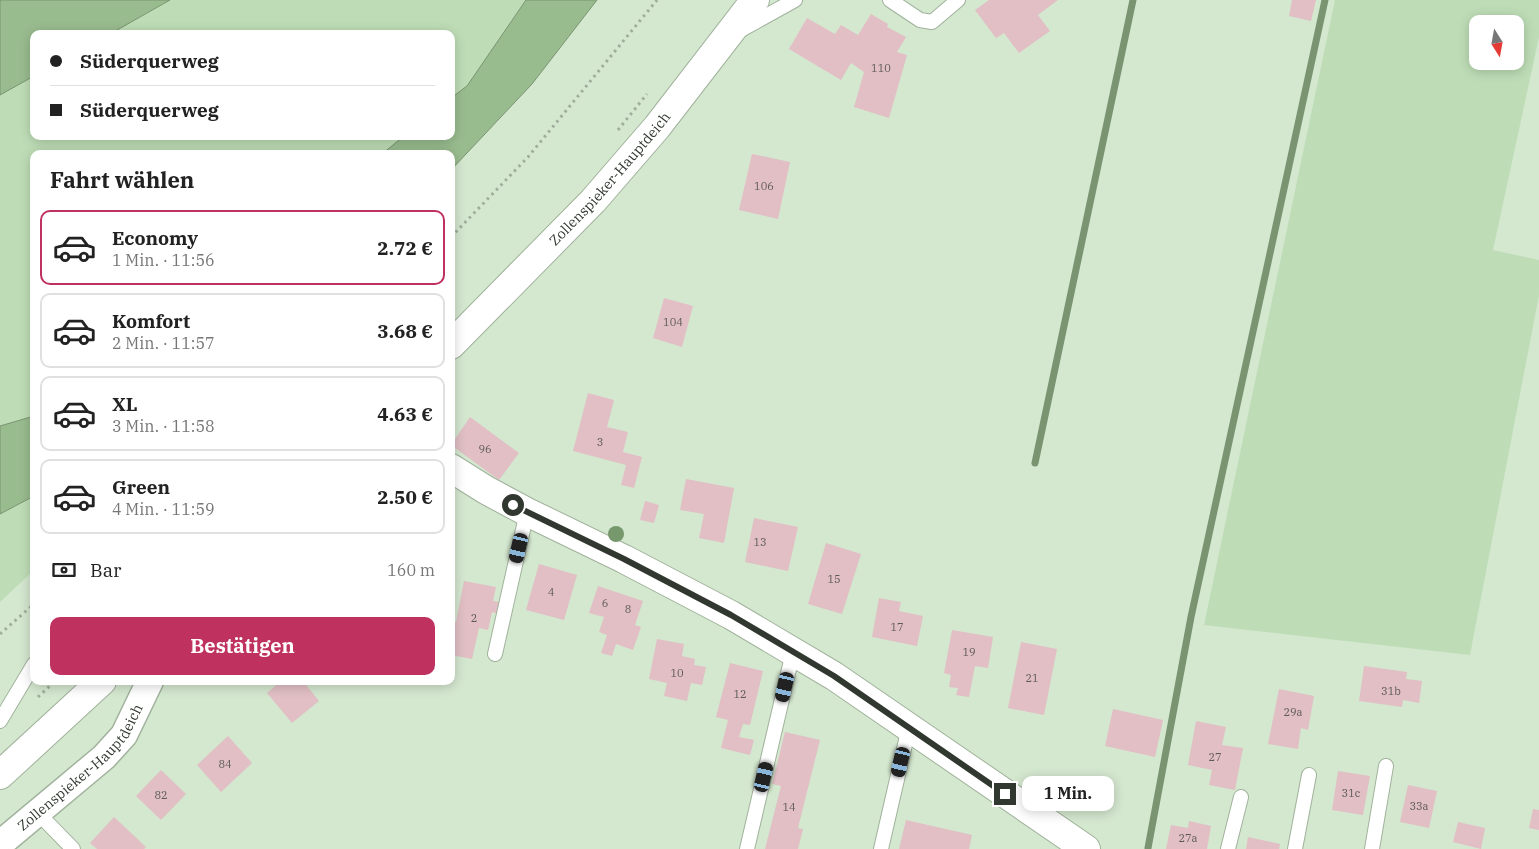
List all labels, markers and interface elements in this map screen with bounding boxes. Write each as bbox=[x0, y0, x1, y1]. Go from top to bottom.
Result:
north arrow bbox=[1469, 15, 1524, 70]
map controls bbox=[1469, 15, 1524, 70]
text: Süderquerweg bbox=[80, 49, 219, 73]
house number: 110 bbox=[871, 61, 891, 75]
text: Süderquerweg bbox=[80, 98, 219, 122]
street label: Zollenspieker-Hauptdeich bbox=[545, 108, 674, 249]
text: Fahrt wählen bbox=[50, 165, 194, 194]
house number: 106 bbox=[754, 179, 774, 193]
icon: car bbox=[52, 225, 97, 270]
text: Economy bbox=[112, 226, 198, 250]
text: 2.72 € bbox=[377, 236, 433, 260]
text: 1 Min. · 11:56 bbox=[112, 250, 215, 270]
icon: car bbox=[52, 308, 97, 353]
text: Komfort bbox=[112, 309, 190, 333]
house number: 104 bbox=[663, 315, 683, 329]
text: 3.68 € bbox=[377, 319, 433, 343]
text: 2 Min. · 11:57 bbox=[112, 333, 215, 353]
icon: car bbox=[52, 391, 97, 436]
text: XL bbox=[112, 392, 138, 416]
text: 4.63 € bbox=[377, 402, 433, 426]
text: 3 Min. · 11:58 bbox=[112, 416, 215, 436]
house number: 3 bbox=[597, 435, 603, 449]
house number: 96 bbox=[478, 442, 492, 456]
icon: car bbox=[52, 474, 97, 519]
text: Green bbox=[112, 475, 170, 499]
text: 2.50 € bbox=[377, 485, 433, 509]
route start bbox=[502, 494, 524, 516]
text: 4 Min. · 11:59 bbox=[112, 499, 215, 519]
car bbox=[508, 532, 529, 564]
house number: 13 bbox=[753, 535, 767, 549]
icon: cash bbox=[50, 556, 78, 584]
text: Bar bbox=[90, 558, 122, 582]
text: 160 m bbox=[387, 560, 435, 580]
house number: 15 bbox=[827, 572, 841, 586]
house number: 4 bbox=[548, 585, 555, 599]
house number: 6 bbox=[602, 596, 608, 610]
house number: 8 bbox=[625, 602, 631, 616]
house number: 2 bbox=[471, 611, 477, 625]
button: Bestätigen bbox=[50, 617, 435, 675]
house number: 17 bbox=[890, 620, 904, 634]
house number: 19 bbox=[962, 645, 976, 659]
house number: 10 bbox=[670, 666, 684, 680]
car bbox=[774, 671, 795, 703]
house number: 21 bbox=[1025, 671, 1039, 685]
house number: 31b bbox=[1381, 684, 1401, 698]
house number: 12 bbox=[733, 687, 747, 701]
street label: Zollenspieker-Hauptdeich bbox=[14, 701, 147, 835]
house number: 29a bbox=[1283, 705, 1303, 719]
car bbox=[890, 746, 911, 778]
house number: 27 bbox=[1208, 750, 1222, 764]
house number: 84 bbox=[218, 757, 232, 771]
car bbox=[753, 761, 774, 793]
callout: 1 Min. bbox=[1022, 776, 1115, 812]
route end bbox=[994, 783, 1016, 805]
text: 1 Min. bbox=[1044, 783, 1092, 803]
house number: 31c bbox=[1342, 786, 1361, 800]
house number: 82 bbox=[154, 788, 168, 802]
house number: 33a bbox=[1409, 799, 1429, 813]
house number: 14 bbox=[782, 800, 796, 814]
house number: 27a bbox=[1178, 831, 1198, 845]

